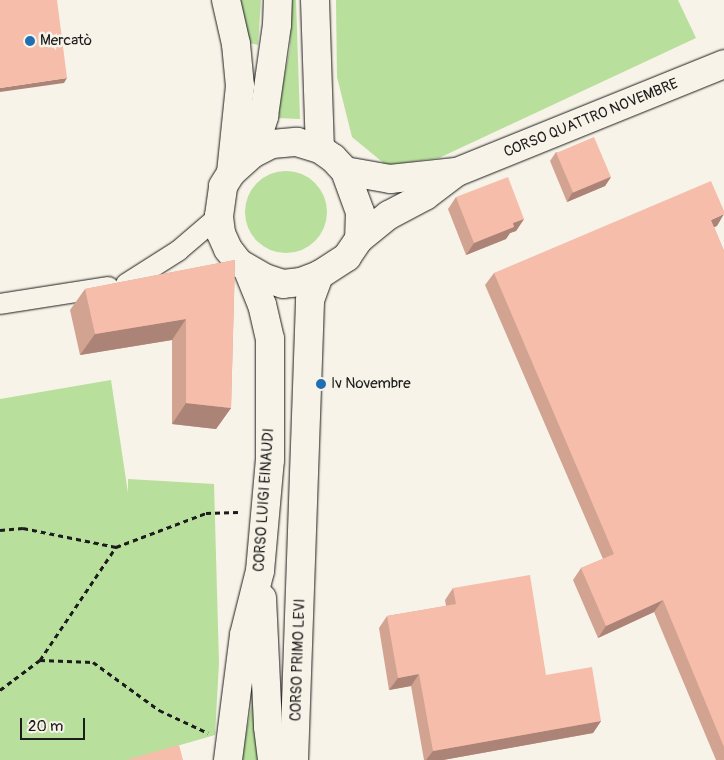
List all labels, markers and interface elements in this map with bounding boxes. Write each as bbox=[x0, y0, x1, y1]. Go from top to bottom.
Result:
place label: Mercatò bbox=[40, 32, 92, 50]
marker: Mercatò bbox=[24, 35, 36, 47]
street label: CORSO QUATTRO NOVEMBRE bbox=[501, 75, 681, 161]
place label: Iv Novembre bbox=[331, 375, 411, 393]
marker: Iv Novembre bbox=[315, 378, 327, 390]
street label: CORSO LUIGI EINAUDI bbox=[250, 428, 278, 572]
street label: CORSO PRIMO LEVI bbox=[287, 598, 309, 722]
scale bar bbox=[22, 708, 88, 740]
text: 20 m bbox=[28, 717, 63, 736]

